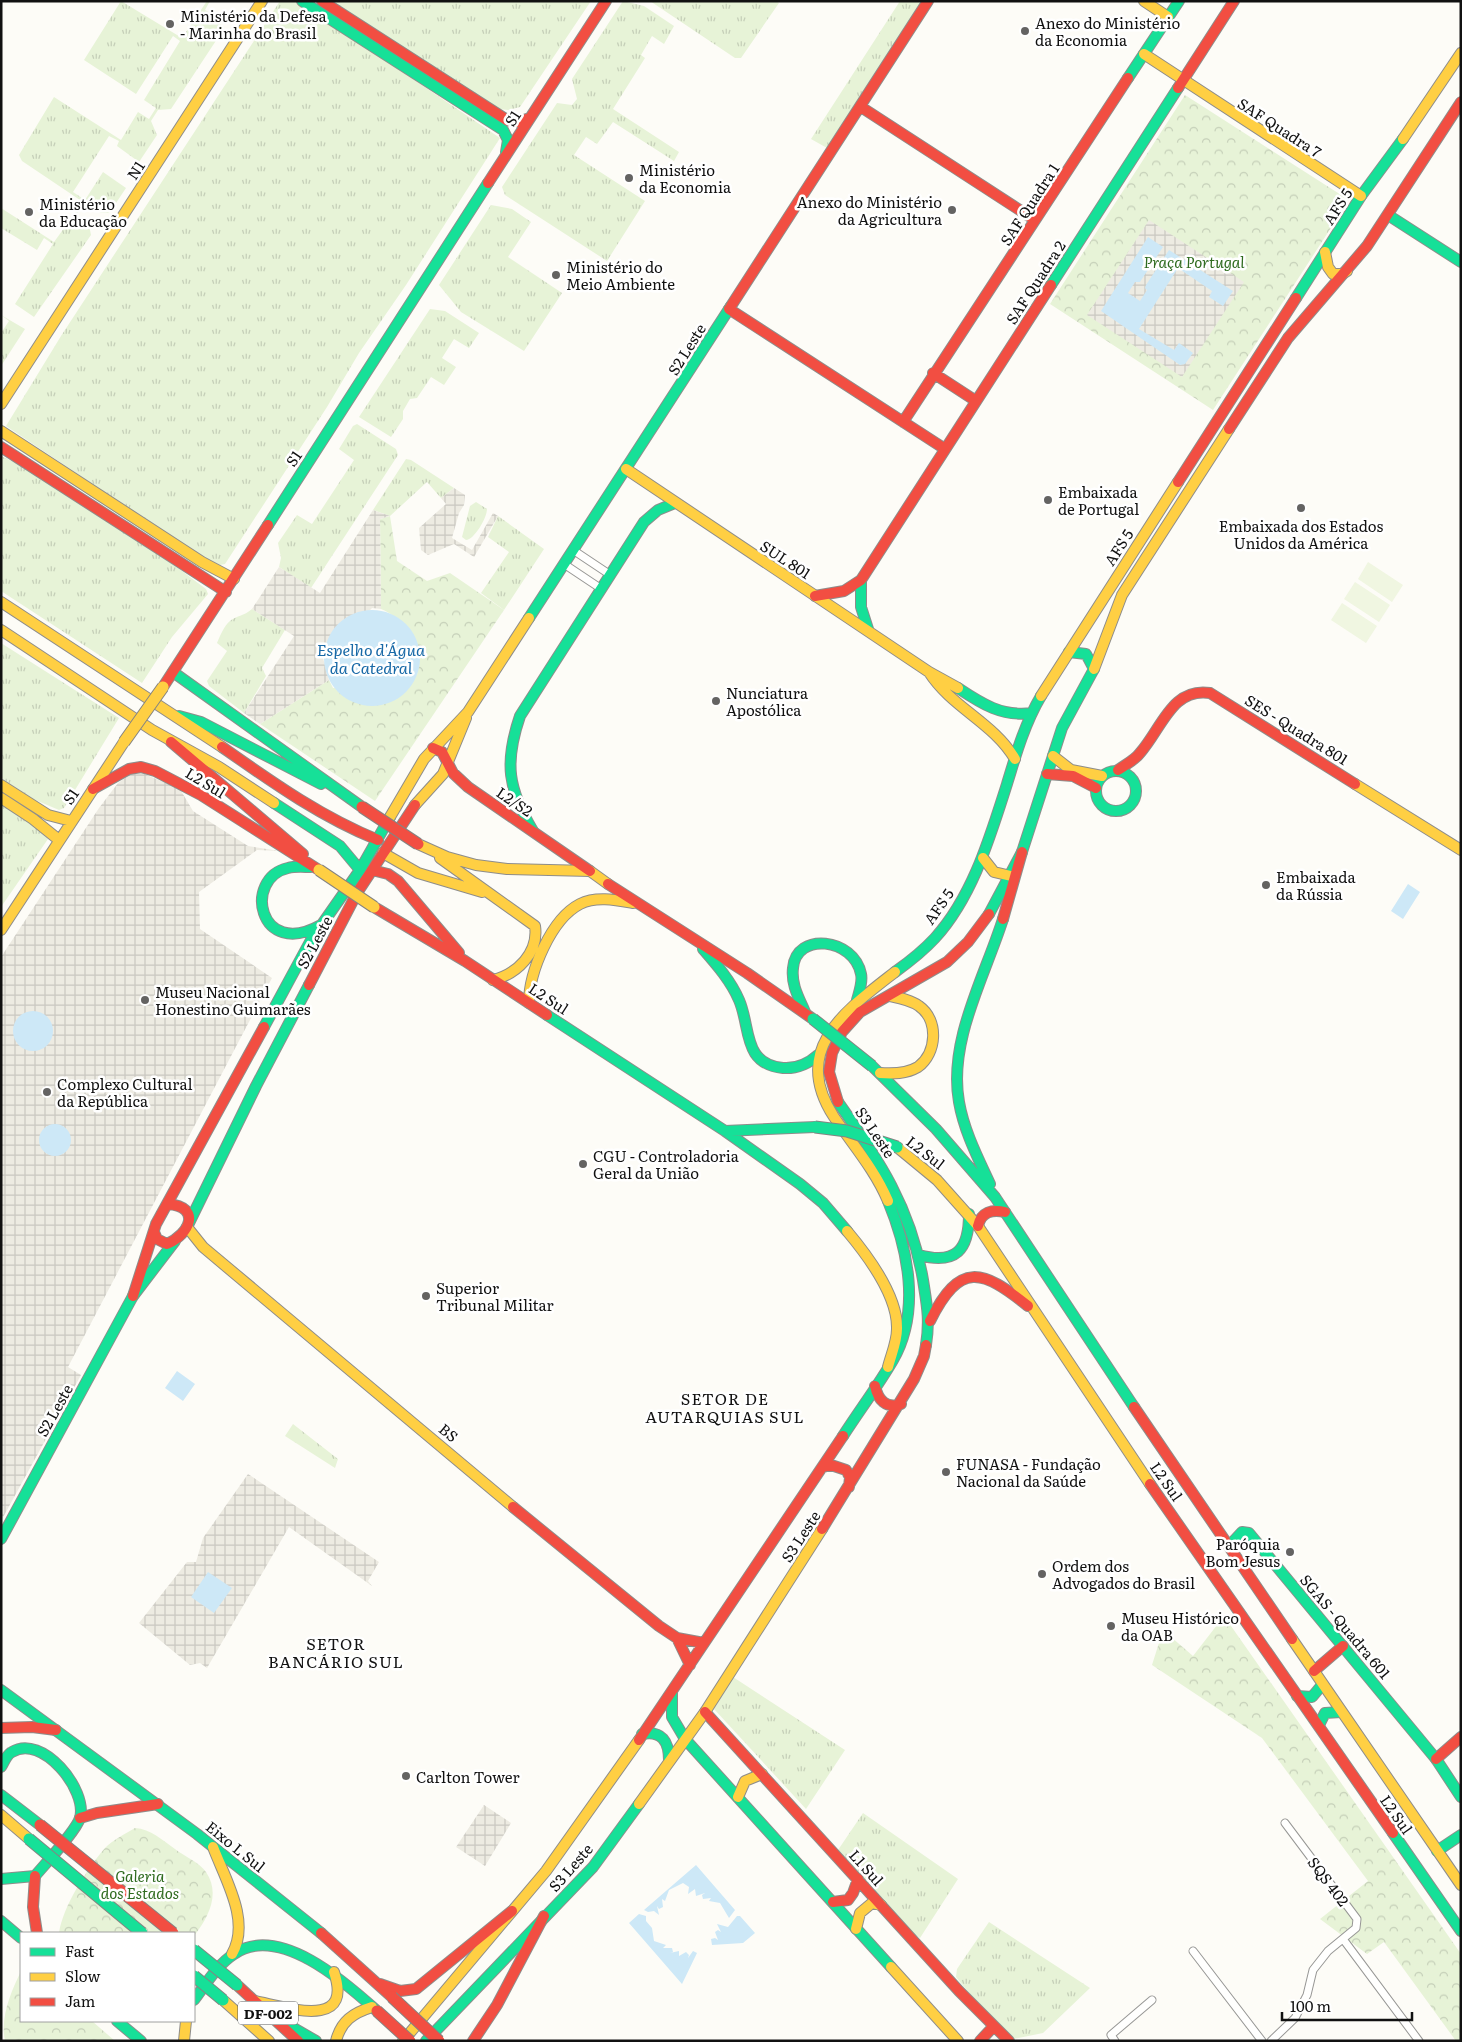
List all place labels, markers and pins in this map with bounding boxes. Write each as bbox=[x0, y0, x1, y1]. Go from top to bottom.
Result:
place label: Ministério da Defesa - Marinha do Brasil bbox=[180, 4, 327, 44]
place label: Anexo do Ministério da Economia bbox=[1035, 11, 1180, 51]
marker: Ministério da Defesa - Marinha do Brasil bbox=[164, 18, 176, 30]
marker: Anexo do Ministério da Economia bbox=[1019, 25, 1031, 37]
place label: Ministério da Economia bbox=[639, 158, 732, 198]
marker: Ministério da Economia bbox=[623, 172, 635, 184]
place label: Anexo do Ministério da Agricultura bbox=[797, 190, 943, 230]
place label: Ministério da Educação bbox=[39, 192, 127, 232]
marker: Anexo do Ministério da Agricultura bbox=[946, 204, 958, 216]
marker: Ministério da Educação bbox=[23, 206, 35, 218]
place label: Ministério do Meio Ambiente bbox=[566, 255, 675, 295]
marker: Ministério do Meio Ambiente bbox=[550, 269, 562, 281]
place label: Embaixada de Portugal bbox=[1058, 480, 1139, 520]
marker: Embaixada de Portugal bbox=[1042, 494, 1054, 506]
marker: Embaixada dos Estados Unidos da América bbox=[1295, 502, 1307, 514]
place label: Embaixada dos Estados Unidos da América bbox=[1219, 514, 1383, 554]
place label: Nunciatura Apostólica bbox=[726, 681, 809, 721]
marker: Nunciatura Apostólica bbox=[710, 695, 722, 707]
place label: Embaixada da Rússia bbox=[1276, 865, 1357, 905]
marker: Embaixada da Rússia bbox=[1260, 879, 1272, 891]
place label: Museu Nacional Honestino Guimarães bbox=[155, 980, 311, 1020]
marker: Museu Nacional Honestino Guimarães bbox=[139, 994, 151, 1006]
place label: Complexo Cultural da República bbox=[57, 1072, 193, 1112]
marker: Complexo Cultural da República bbox=[41, 1086, 53, 1098]
place label: CGU - Controladoria Geral da União bbox=[593, 1144, 740, 1184]
marker: CGU - Controladoria Geral da União bbox=[577, 1158, 589, 1170]
place label: Superior Tribunal Militar bbox=[436, 1276, 553, 1316]
marker: Superior Tribunal Militar bbox=[420, 1290, 432, 1302]
place label: FUNASA - Fundação Nacional da Saúde bbox=[956, 1452, 1101, 1492]
marker: FUNASA - Fundação Nacional da Saúde bbox=[940, 1466, 952, 1478]
place label: Paróquia Bom Jesus bbox=[1206, 1532, 1281, 1572]
marker: Paróquia Bom Jesus bbox=[1284, 1546, 1296, 1558]
place label: Ordem dos Advogados do Brasil bbox=[1052, 1554, 1195, 1594]
marker: Ordem dos Advogados do Brasil bbox=[1036, 1568, 1048, 1580]
place label: Museu Histórico da OAB bbox=[1121, 1606, 1239, 1646]
marker: Museu Histórico da OAB bbox=[1105, 1620, 1117, 1632]
place label: Carlton Tower bbox=[416, 1765, 520, 1788]
marker: Carlton Tower bbox=[400, 1770, 412, 1782]

